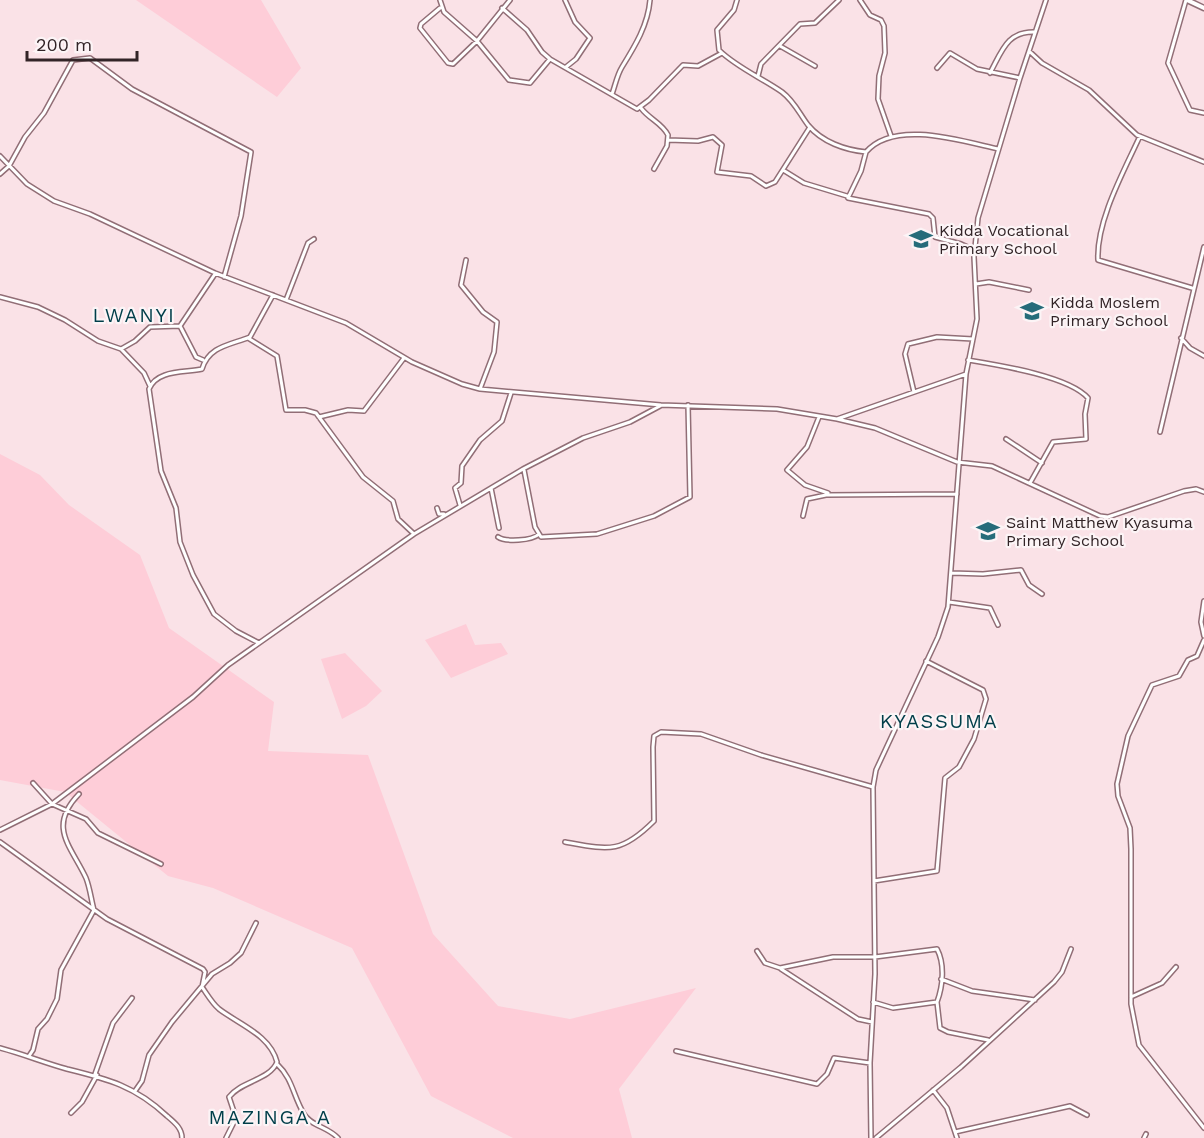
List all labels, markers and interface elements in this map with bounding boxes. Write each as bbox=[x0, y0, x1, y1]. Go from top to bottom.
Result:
scale bar bbox=[27, 24, 136, 62]
text: 200 m bbox=[36, 34, 92, 55]
place label: Kidda Vocational Primary School bbox=[939, 221, 1069, 258]
school or university icon: Kidda Vocational Primary School bbox=[908, 226, 934, 252]
place label: Kidda Moslem Primary School bbox=[1050, 293, 1168, 330]
school or university icon: Kidda Moslem Primary School bbox=[1019, 298, 1045, 324]
district label: LWANYI bbox=[93, 303, 175, 327]
place label: Saint Matthew Kyasuma Primary School bbox=[1006, 513, 1193, 550]
school or university icon: Saint Matthew Kyasuma Primary School bbox=[975, 518, 1001, 544]
district label: KYASSUMA bbox=[880, 709, 998, 733]
district label: MAZINGA A bbox=[208, 1105, 332, 1129]

